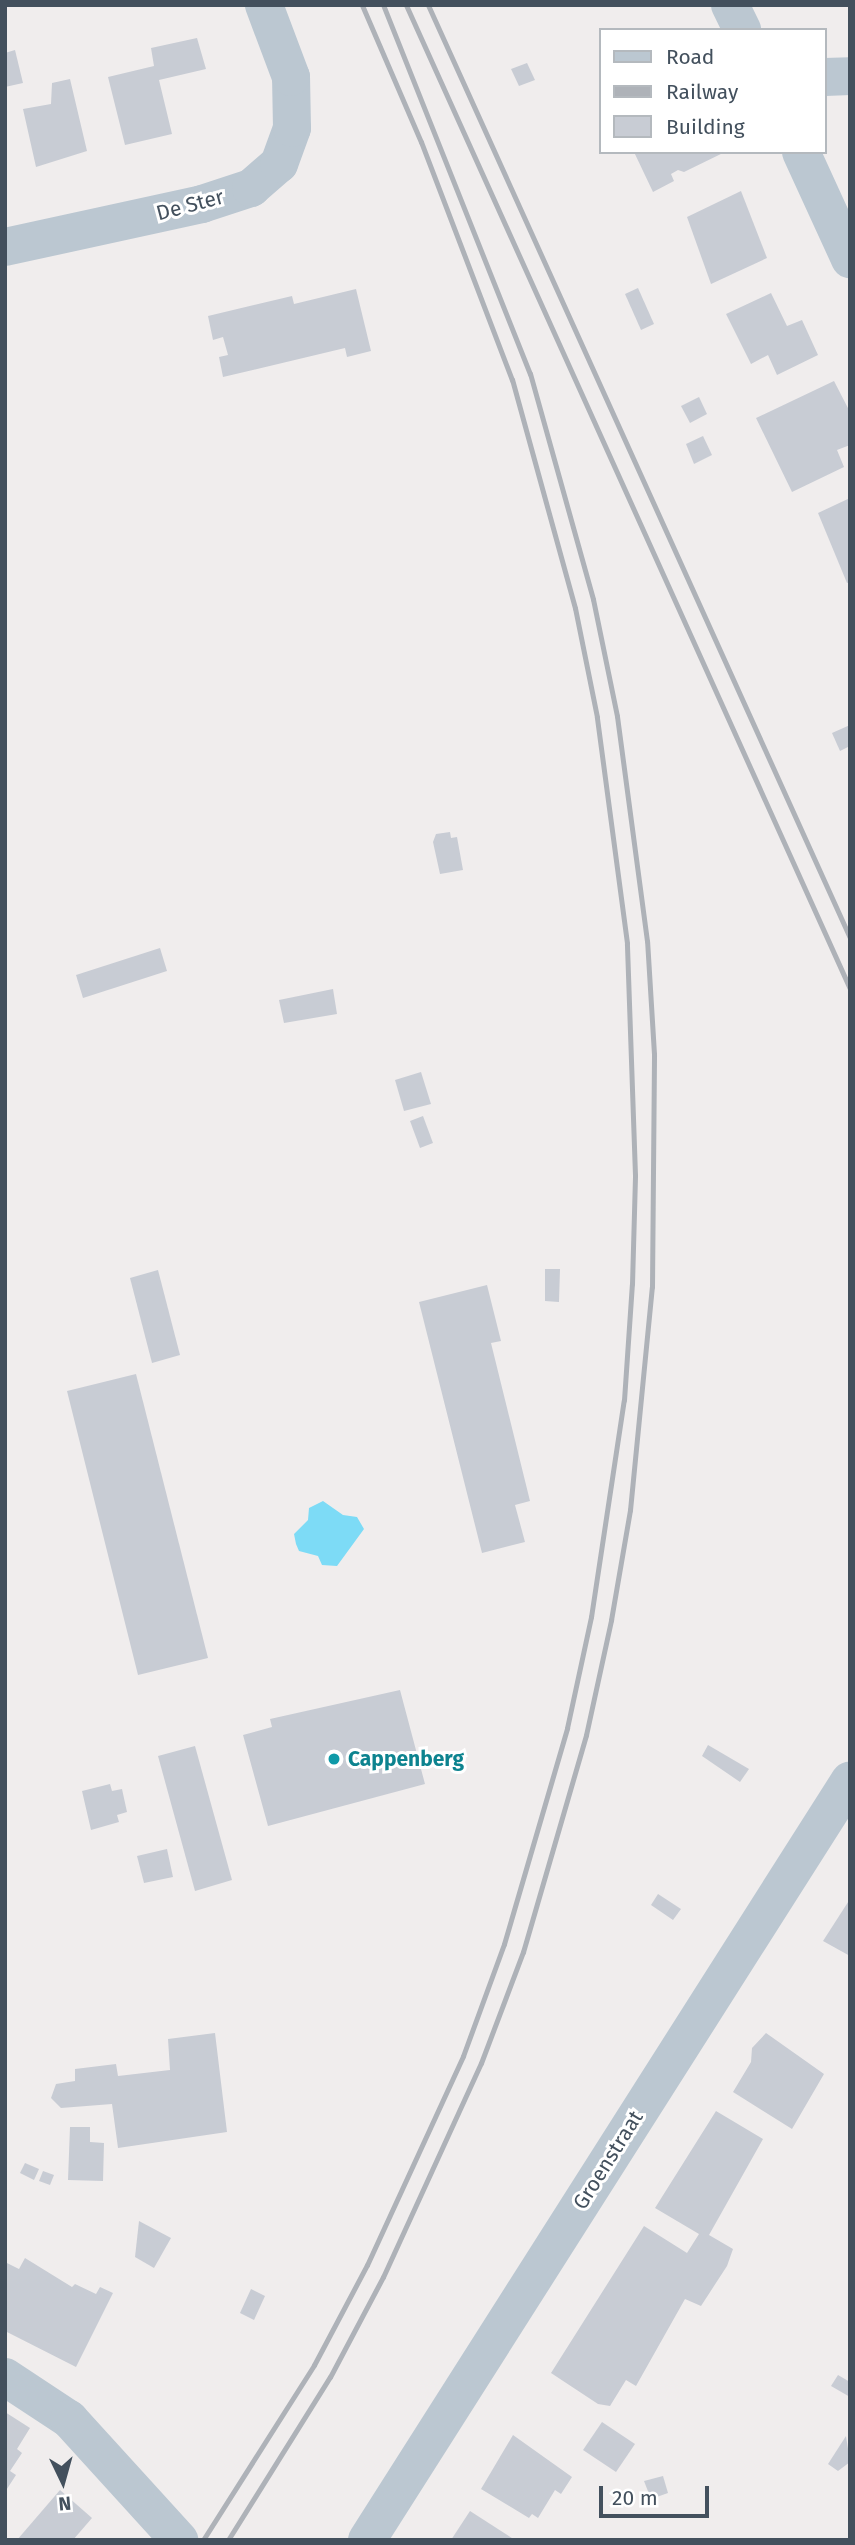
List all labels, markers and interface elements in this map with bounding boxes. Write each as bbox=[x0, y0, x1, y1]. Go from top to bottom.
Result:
legend bbox=[600, 28, 827, 154]
text: Road bbox=[666, 44, 714, 70]
text: Railway bbox=[666, 79, 738, 105]
text: Building bbox=[666, 114, 745, 140]
street label: De Ster bbox=[154, 184, 226, 226]
place label: Cappenberg bbox=[348, 1746, 464, 1772]
marker: Cappenberg bbox=[326, 1751, 342, 1767]
street label: Groenstraat bbox=[568, 2106, 648, 2214]
north arrow bbox=[28, 2447, 98, 2517]
scale bar bbox=[603, 2472, 713, 2516]
text: 20 m bbox=[612, 2485, 658, 2511]
text: N bbox=[58, 2491, 72, 2515]

